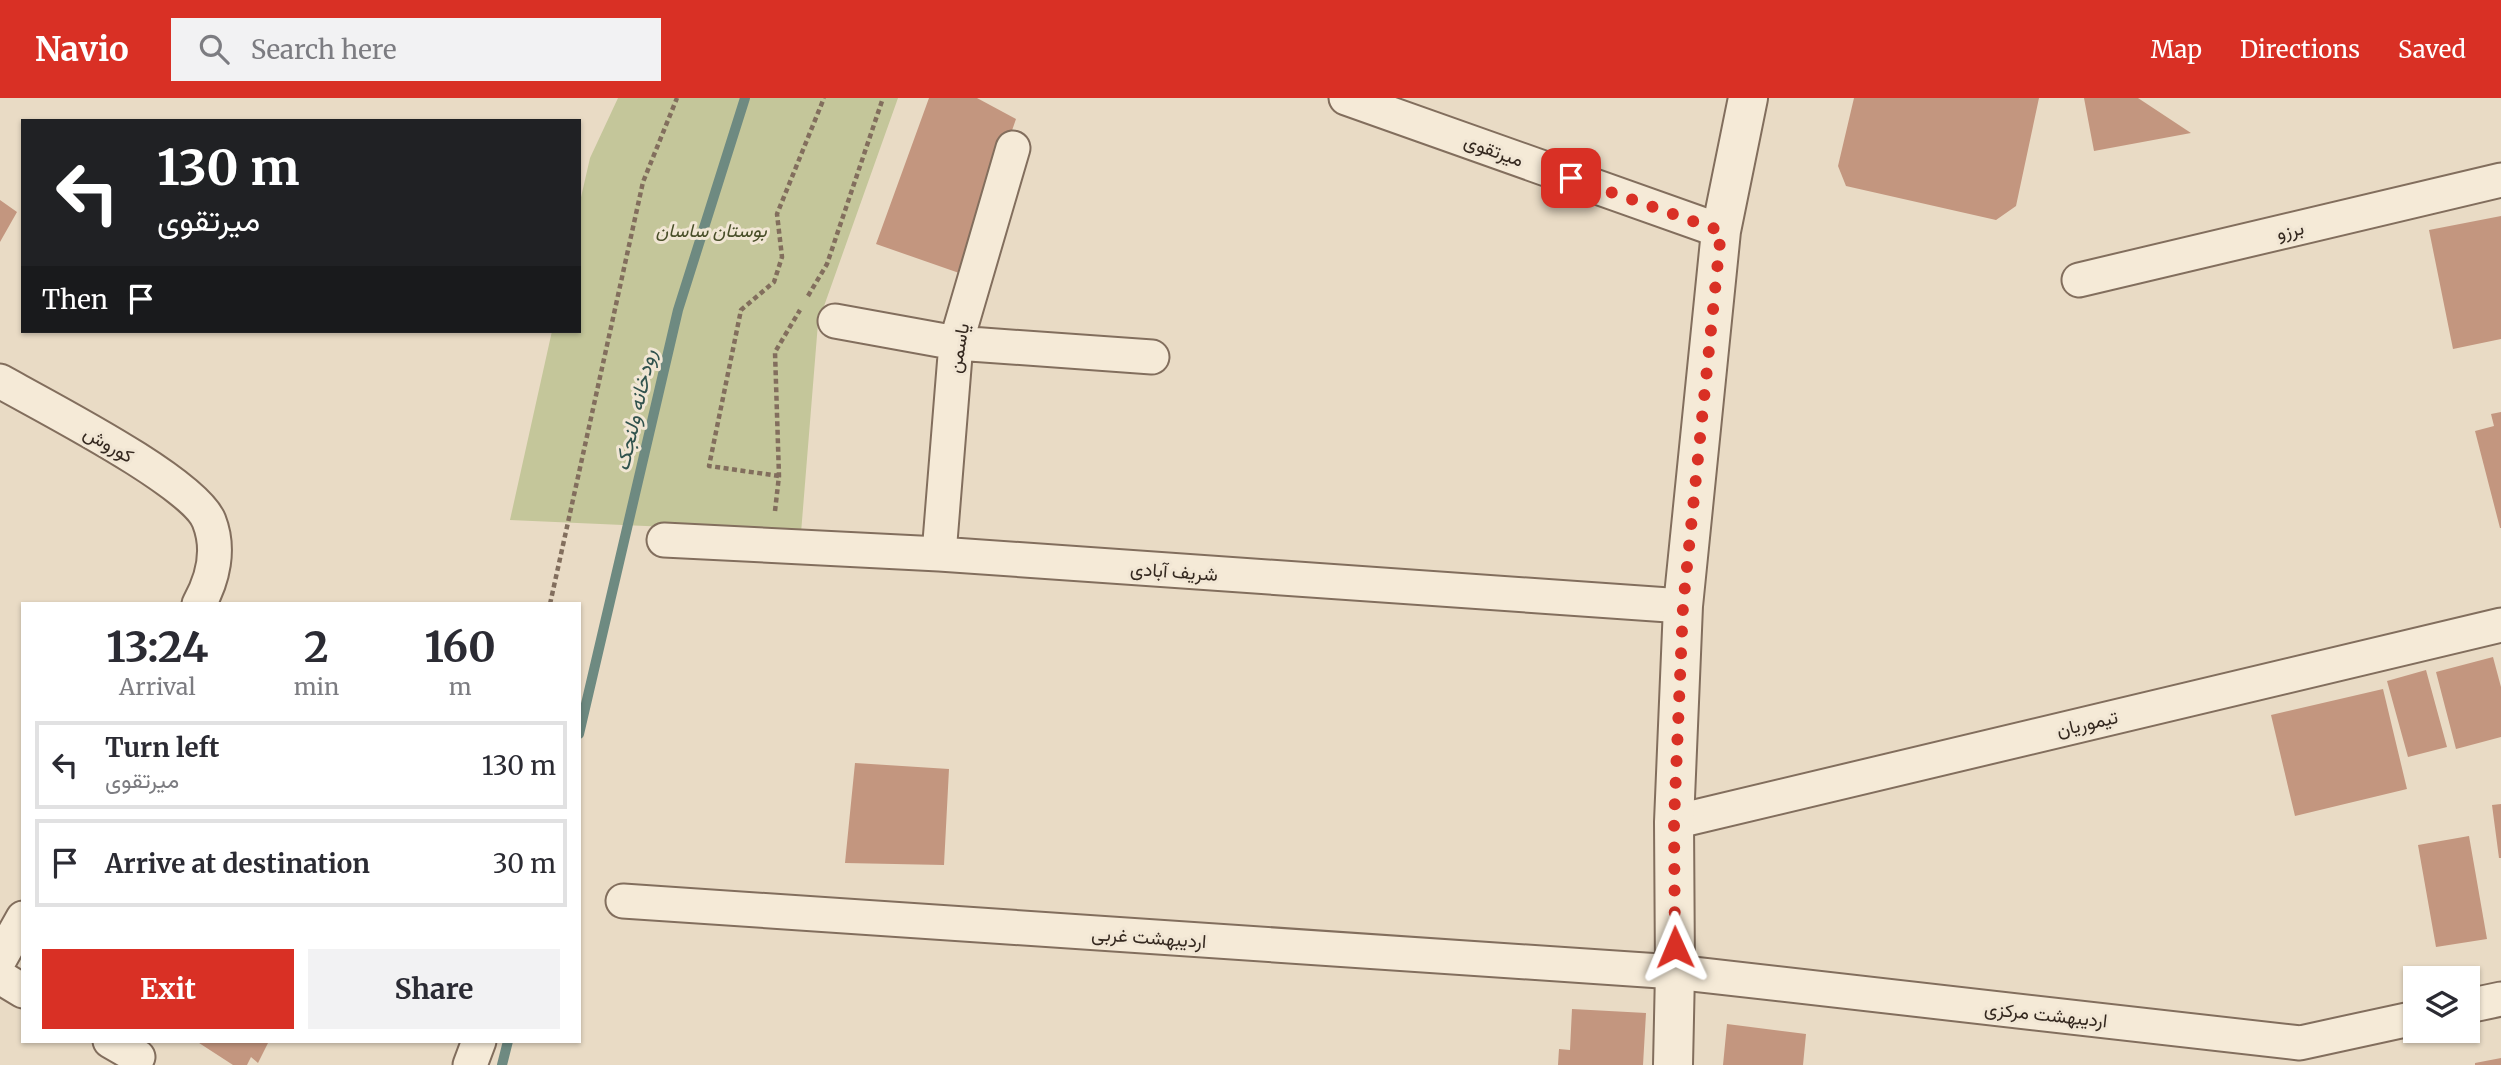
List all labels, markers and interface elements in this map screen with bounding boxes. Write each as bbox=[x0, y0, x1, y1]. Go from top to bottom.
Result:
search box bbox=[171, 18, 661, 81]
text: Navio bbox=[35, 29, 129, 70]
icon: search bbox=[195, 30, 233, 68]
text: Search here bbox=[251, 33, 396, 66]
text: Map bbox=[2151, 34, 2202, 65]
text: Directions bbox=[2240, 34, 2360, 65]
text: Saved bbox=[2398, 34, 2466, 65]
street label: میرتقوی bbox=[1461, 128, 1527, 172]
text: 130 m bbox=[157, 137, 300, 198]
icon: left bbox=[42, 147, 133, 238]
pin bbox=[1541, 148, 1601, 208]
icon: arrive bbox=[1552, 159, 1590, 197]
text: میرتقوی bbox=[157, 200, 260, 240]
street label: برزو bbox=[2274, 215, 2306, 245]
park label: بوستان ساسان bbox=[655, 218, 768, 242]
icon: arrive bbox=[122, 280, 160, 318]
text: Then bbox=[42, 283, 108, 316]
street label: یاسمن bbox=[942, 321, 974, 375]
water label: رودخانه ولنجک bbox=[608, 347, 662, 473]
street label: کوروش bbox=[80, 420, 138, 468]
street label: شریف آبادی bbox=[1129, 556, 1219, 586]
text: 13:24 bbox=[106, 621, 208, 673]
text: 2 bbox=[304, 621, 329, 673]
text: 160 bbox=[424, 621, 496, 673]
text: Arrival bbox=[119, 672, 196, 701]
text: min bbox=[294, 672, 339, 701]
text: m bbox=[449, 672, 471, 701]
street label: تیموریان bbox=[2054, 704, 2120, 742]
text: Turn left bbox=[105, 731, 219, 764]
icon: left bbox=[46, 746, 84, 784]
text: 130 m bbox=[482, 749, 556, 782]
text: میرتقوی bbox=[105, 765, 179, 794]
icon: arrive bbox=[46, 844, 84, 882]
text: Arrive at destination bbox=[105, 847, 370, 880]
text: 30 m bbox=[493, 847, 556, 880]
position arrow bbox=[1638, 910, 1712, 984]
street label: اردیبهشت غربی bbox=[1091, 921, 1207, 953]
button: Exit bbox=[42, 949, 294, 1029]
button: Share bbox=[308, 949, 560, 1029]
map controls bbox=[2403, 966, 2480, 1043]
button: layers bbox=[2403, 966, 2480, 1043]
street label: اردیبهشت مرکزی bbox=[1983, 996, 2109, 1032]

